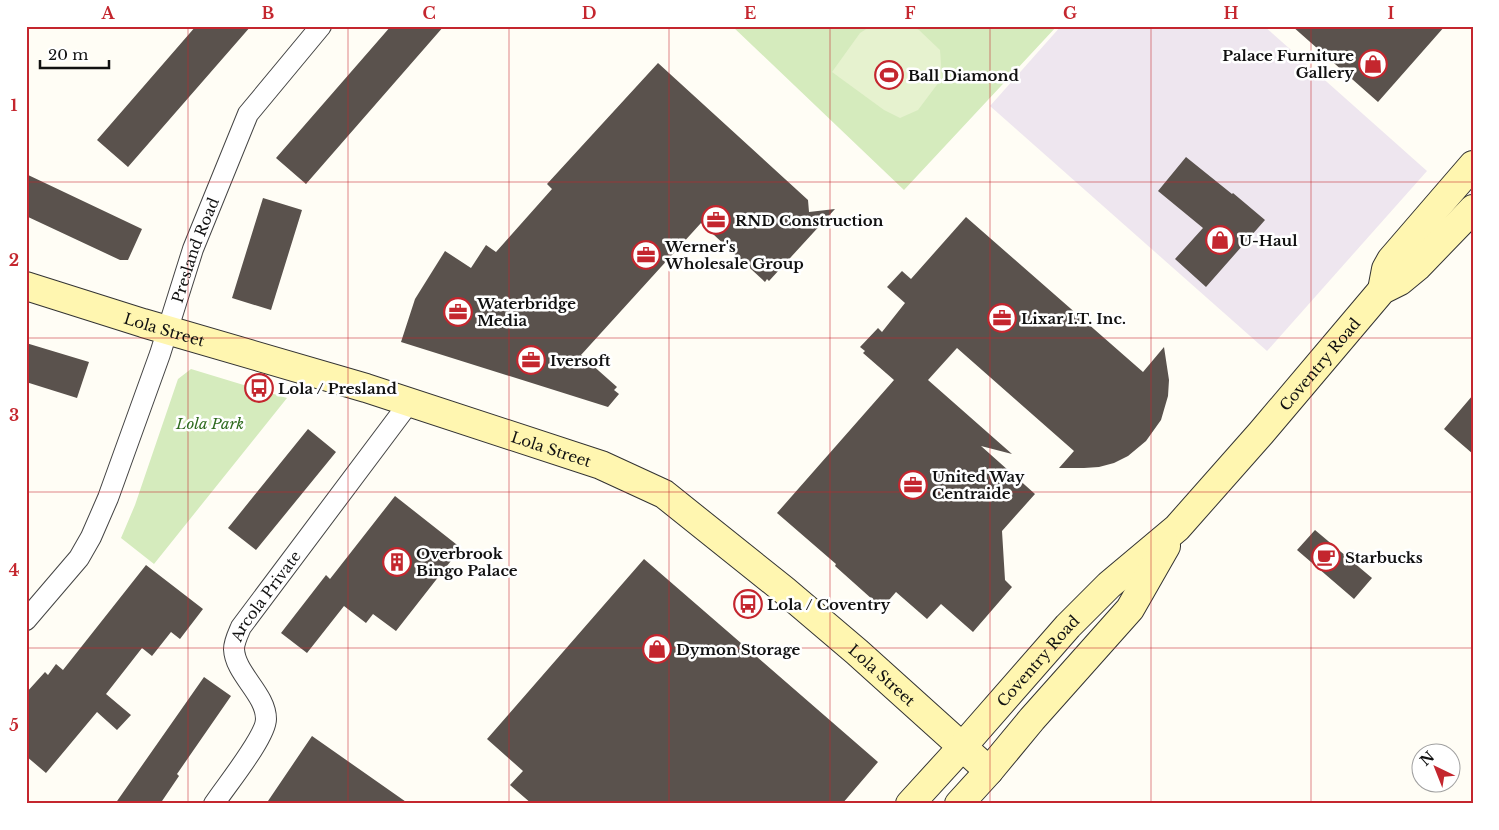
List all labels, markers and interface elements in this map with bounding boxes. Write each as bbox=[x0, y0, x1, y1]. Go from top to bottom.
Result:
text: A bbox=[101, 3, 116, 23]
text: B bbox=[262, 3, 275, 23]
text: C bbox=[422, 3, 436, 23]
text: D bbox=[582, 3, 596, 23]
text: E bbox=[744, 3, 756, 23]
text: F bbox=[904, 3, 916, 23]
text: G bbox=[1063, 3, 1077, 23]
text: H bbox=[1223, 3, 1239, 23]
text: I bbox=[1388, 3, 1395, 23]
scale bar bbox=[40, 38, 109, 70]
text: 20 m bbox=[48, 45, 88, 64]
place label: Palace Furniture Gallery bbox=[1222, 46, 1354, 82]
shop icon: Palace Furniture Gallery bbox=[1358, 49, 1388, 79]
sports icon: Ball Diamond bbox=[874, 60, 904, 90]
place label: Ball Diamond bbox=[908, 66, 1019, 85]
text: 1 bbox=[11, 95, 18, 115]
street label: Presland Road bbox=[167, 195, 223, 305]
office icon: RND Construction bbox=[701, 205, 731, 235]
place label: RND Construction bbox=[735, 211, 884, 230]
shop icon: U-Haul bbox=[1205, 225, 1235, 255]
place label: U-Haul bbox=[1239, 231, 1298, 250]
place label: Werner's Wholesale Group bbox=[664, 237, 804, 273]
office icon: Werner's Wholesale Group bbox=[631, 240, 661, 270]
text: 2 bbox=[9, 250, 19, 270]
place label: Waterbridge Media bbox=[476, 294, 576, 330]
office icon: Waterbridge Media bbox=[443, 297, 473, 327]
office icon: Lixar I.T. Inc. bbox=[987, 303, 1017, 333]
street label: Lola Street bbox=[122, 308, 207, 350]
place label: Lixar I.T. Inc. bbox=[1021, 309, 1126, 328]
street label: Coventry Road bbox=[1275, 314, 1364, 414]
office icon: Iversoft bbox=[516, 345, 546, 375]
place label: Iversoft bbox=[550, 351, 611, 370]
bus stop icon: Lola / Presland bbox=[244, 373, 274, 403]
place label: Lola / Presland bbox=[278, 379, 397, 398]
text: 3 bbox=[9, 405, 19, 425]
park label: Lola Park bbox=[175, 414, 244, 433]
street label: Lola Street bbox=[509, 427, 594, 471]
place label: United Way Centraide bbox=[932, 467, 1025, 503]
office icon: United Way Centraide bbox=[898, 470, 928, 500]
cafe icon: Starbucks bbox=[1311, 542, 1341, 572]
place label: Overbrook Bingo Palace bbox=[416, 544, 518, 580]
street label: Arcola Private bbox=[226, 547, 305, 645]
building icon: Overbrook Bingo Palace bbox=[382, 547, 412, 577]
place label: Starbucks bbox=[1345, 548, 1423, 567]
text: 4 bbox=[9, 560, 19, 580]
bus stop icon: Lola / Coventry bbox=[733, 589, 763, 619]
place label: Lola / Coventry bbox=[767, 595, 890, 614]
street label: Coventry Road bbox=[992, 611, 1083, 710]
shop icon: Dymon Storage bbox=[642, 634, 672, 664]
place label: Dymon Storage bbox=[676, 640, 800, 659]
street label: Lola Street bbox=[845, 640, 920, 710]
text: 5 bbox=[9, 715, 19, 735]
north arrow bbox=[1412, 742, 1462, 792]
text: N bbox=[1416, 747, 1438, 770]

